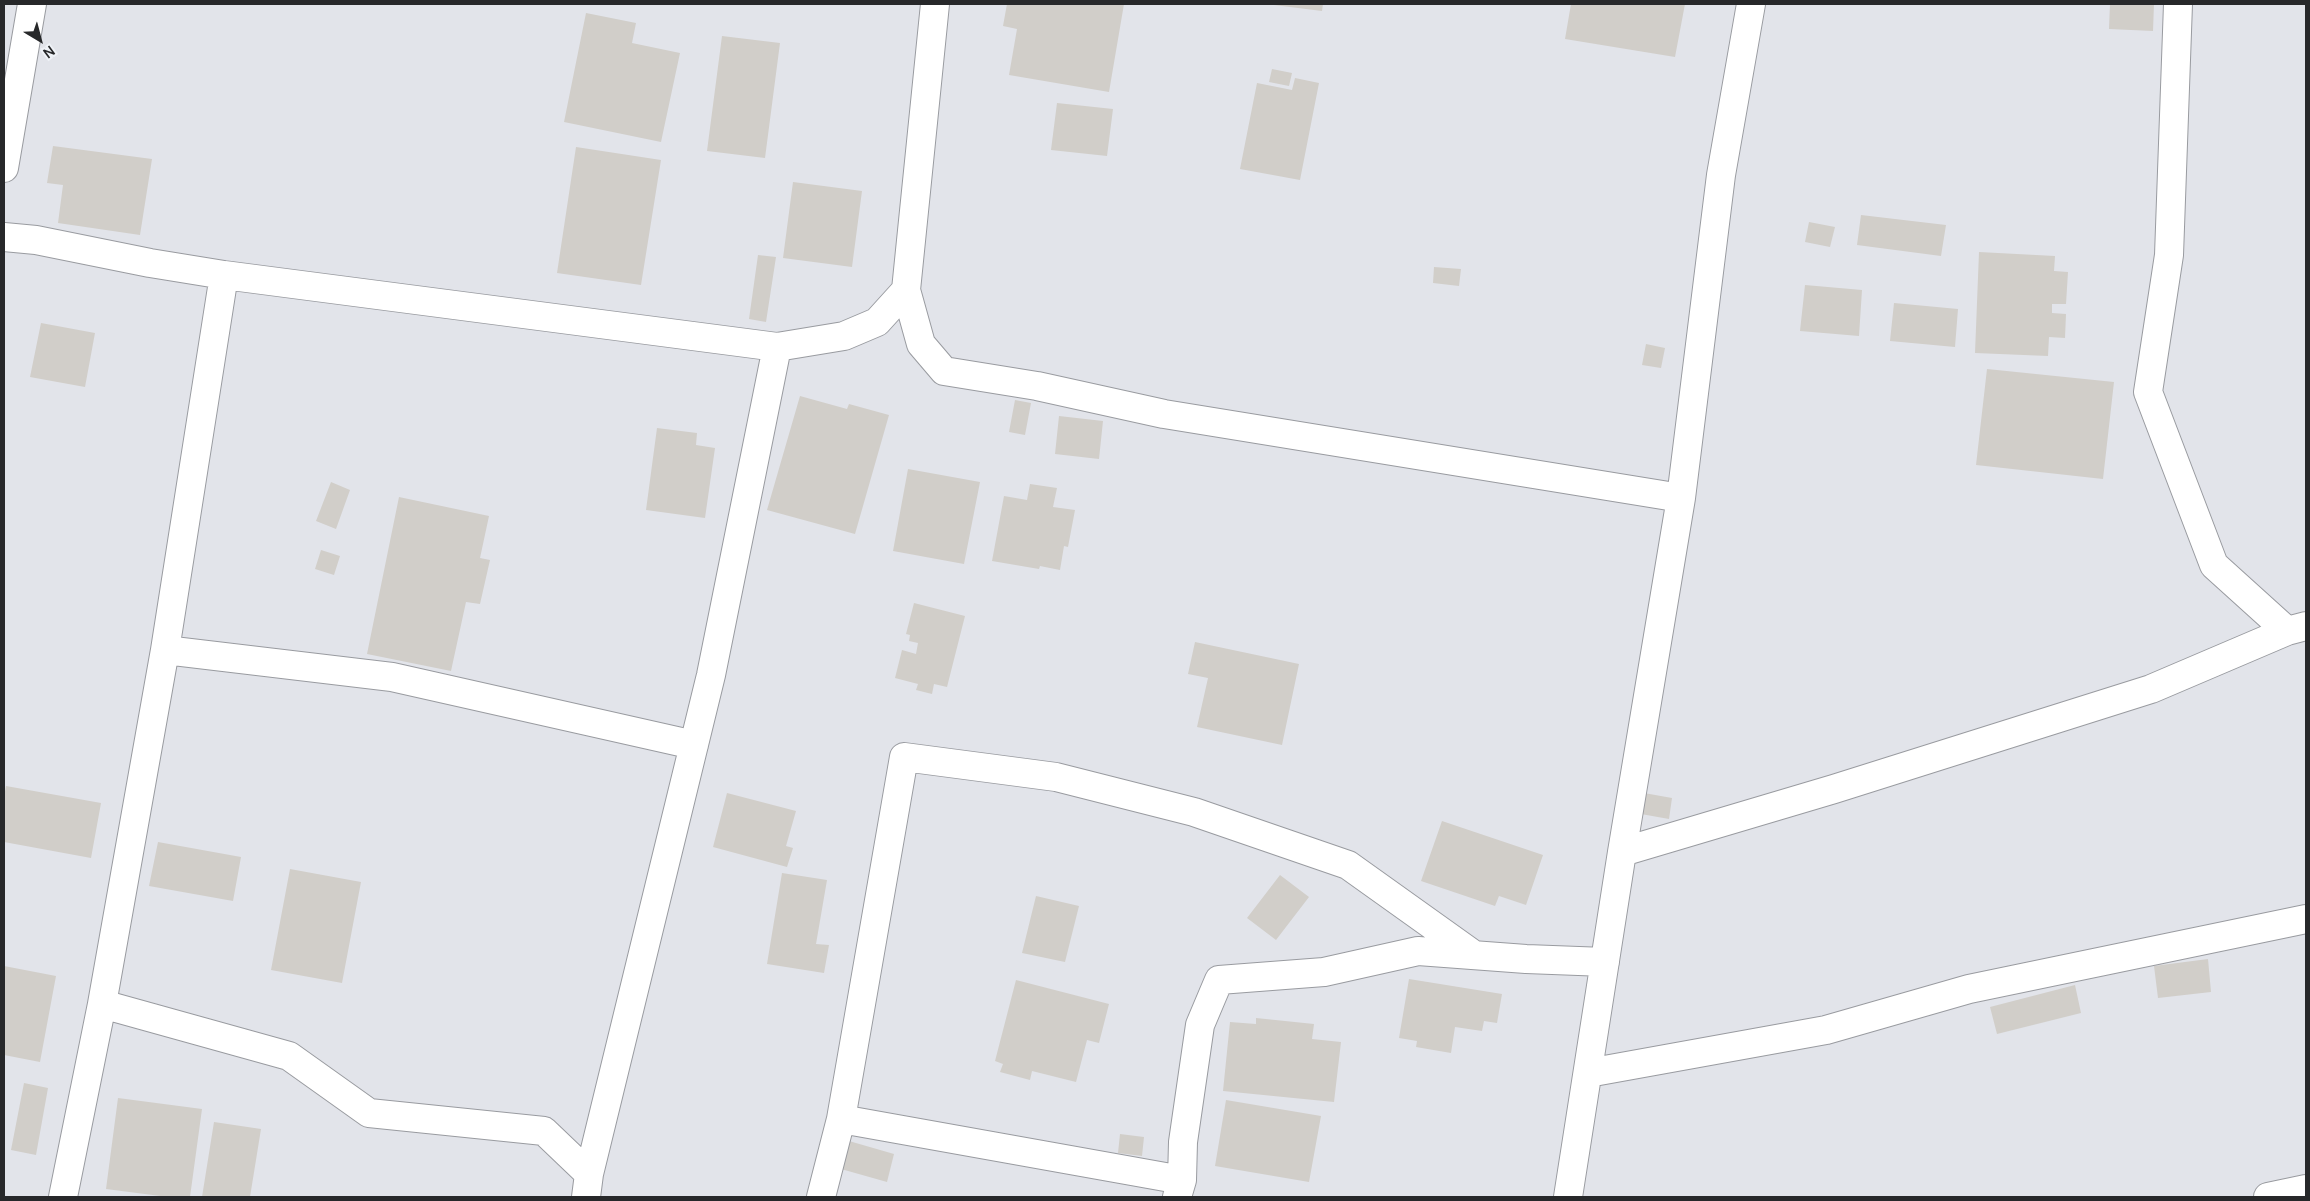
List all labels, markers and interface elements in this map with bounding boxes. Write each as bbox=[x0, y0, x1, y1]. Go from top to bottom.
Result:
north arrow bbox=[15, 15, 65, 65]
text: N bbox=[40, 42, 59, 63]

